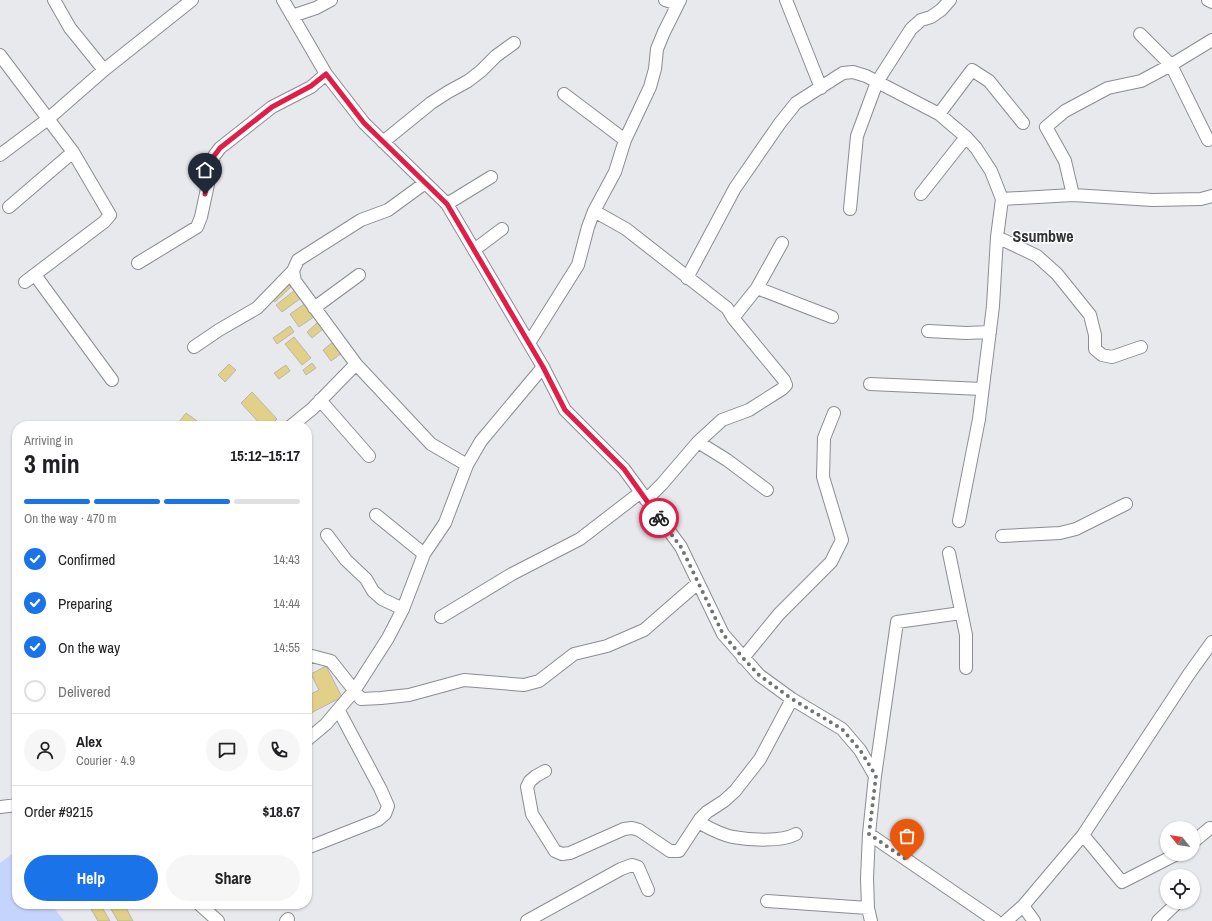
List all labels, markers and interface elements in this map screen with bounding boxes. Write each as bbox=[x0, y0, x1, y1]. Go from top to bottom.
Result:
pin bbox=[188, 153, 222, 194]
icon: home bbox=[194, 159, 216, 181]
district label: Ssumbwe bbox=[1012, 225, 1074, 247]
text: Arriving in bbox=[24, 432, 73, 449]
text: 15:12–15:17 bbox=[230, 445, 300, 466]
text: 3 min bbox=[24, 446, 80, 481]
courier bbox=[639, 498, 679, 538]
icon: bike bbox=[648, 507, 670, 529]
text: On the way · 470 m bbox=[24, 510, 116, 527]
icon: check bbox=[24, 548, 46, 570]
text: Confirmed bbox=[58, 549, 115, 570]
text: 14:43 bbox=[273, 551, 300, 568]
icon: check bbox=[24, 592, 46, 614]
text: Preparing bbox=[58, 593, 112, 614]
text: 14:44 bbox=[273, 595, 300, 612]
icon: check bbox=[24, 636, 46, 658]
text: On the way bbox=[58, 637, 120, 658]
text: 14:55 bbox=[273, 639, 300, 656]
text: Delivered bbox=[58, 681, 111, 702]
button: person bbox=[24, 729, 66, 771]
button: chat bbox=[206, 729, 248, 771]
button: phone bbox=[258, 729, 300, 771]
text: Alex bbox=[76, 731, 102, 752]
text: Courier · 4.9 bbox=[76, 752, 135, 769]
text: Order #9215 bbox=[24, 801, 93, 822]
text: $18.67 bbox=[262, 801, 300, 822]
pin bbox=[890, 819, 924, 860]
north arrow bbox=[1160, 821, 1200, 861]
map controls bbox=[1160, 821, 1200, 909]
icon: bag bbox=[896, 825, 918, 847]
button: Help bbox=[24, 855, 158, 901]
button: Share bbox=[166, 855, 300, 901]
button: locate bbox=[1160, 869, 1200, 909]

